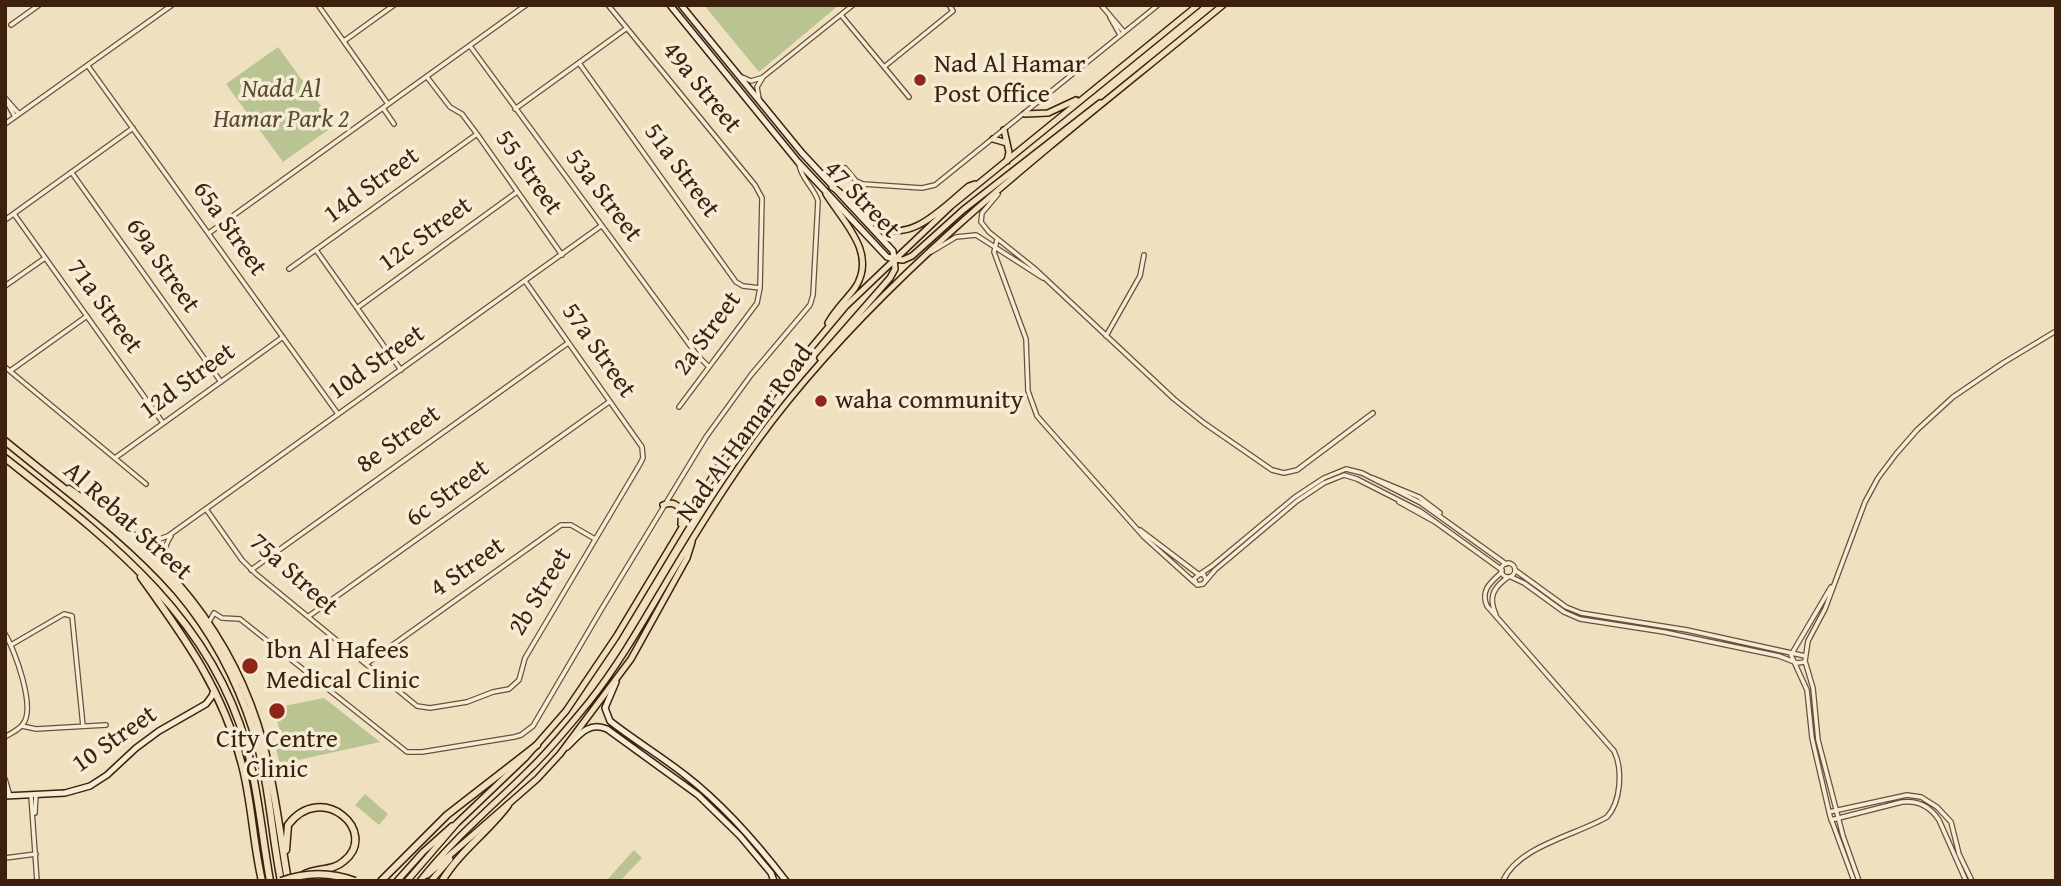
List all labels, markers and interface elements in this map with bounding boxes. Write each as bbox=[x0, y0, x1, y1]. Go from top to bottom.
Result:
street label: 49a Street bbox=[655, 36, 747, 140]
place label: Nad Al Hamar Post Office bbox=[934, 49, 1085, 110]
marker: Nad Al Hamar Post Office bbox=[912, 72, 928, 88]
park label: Nadd Al Hamar Park 2 bbox=[213, 74, 349, 136]
street label: 51a Street bbox=[636, 118, 726, 224]
street label: 55 Street bbox=[488, 125, 568, 221]
street label: 14d Street bbox=[318, 141, 426, 231]
street label: 53a Street bbox=[558, 143, 648, 249]
street label: 47 Street bbox=[816, 154, 906, 246]
street label: 65a Street bbox=[185, 175, 273, 283]
street label: 12c Street bbox=[373, 191, 479, 279]
street label: 69a Street bbox=[118, 212, 206, 320]
street label: 71a Street bbox=[59, 254, 149, 360]
street label: 2a Street bbox=[667, 286, 749, 382]
street label: 57a Street bbox=[554, 297, 642, 405]
street label: 10d Street bbox=[323, 319, 431, 407]
street label: 12d Street bbox=[134, 337, 242, 427]
street label: Nad Al Hamar Road bbox=[671, 339, 821, 529]
place label: waha community bbox=[835, 385, 1023, 417]
marker: waha community bbox=[813, 393, 829, 409]
street label: 8e Street bbox=[351, 399, 447, 481]
street label: 6c Street bbox=[400, 453, 496, 535]
street label: Al Rebat Street bbox=[56, 456, 198, 588]
street label: 75a Street bbox=[242, 527, 344, 623]
street label: 4 Street bbox=[425, 531, 511, 605]
street label: 2b Street bbox=[503, 542, 579, 642]
place label: Ibn Al Hafees Medical Clinic bbox=[266, 635, 420, 696]
marker: Ibn Al Hafees Medical Clinic bbox=[240, 656, 260, 676]
street label: 10 Street bbox=[67, 700, 163, 780]
marker: City Centre Clinic bbox=[267, 701, 287, 721]
place label: City Centre Clinic bbox=[216, 724, 338, 786]

